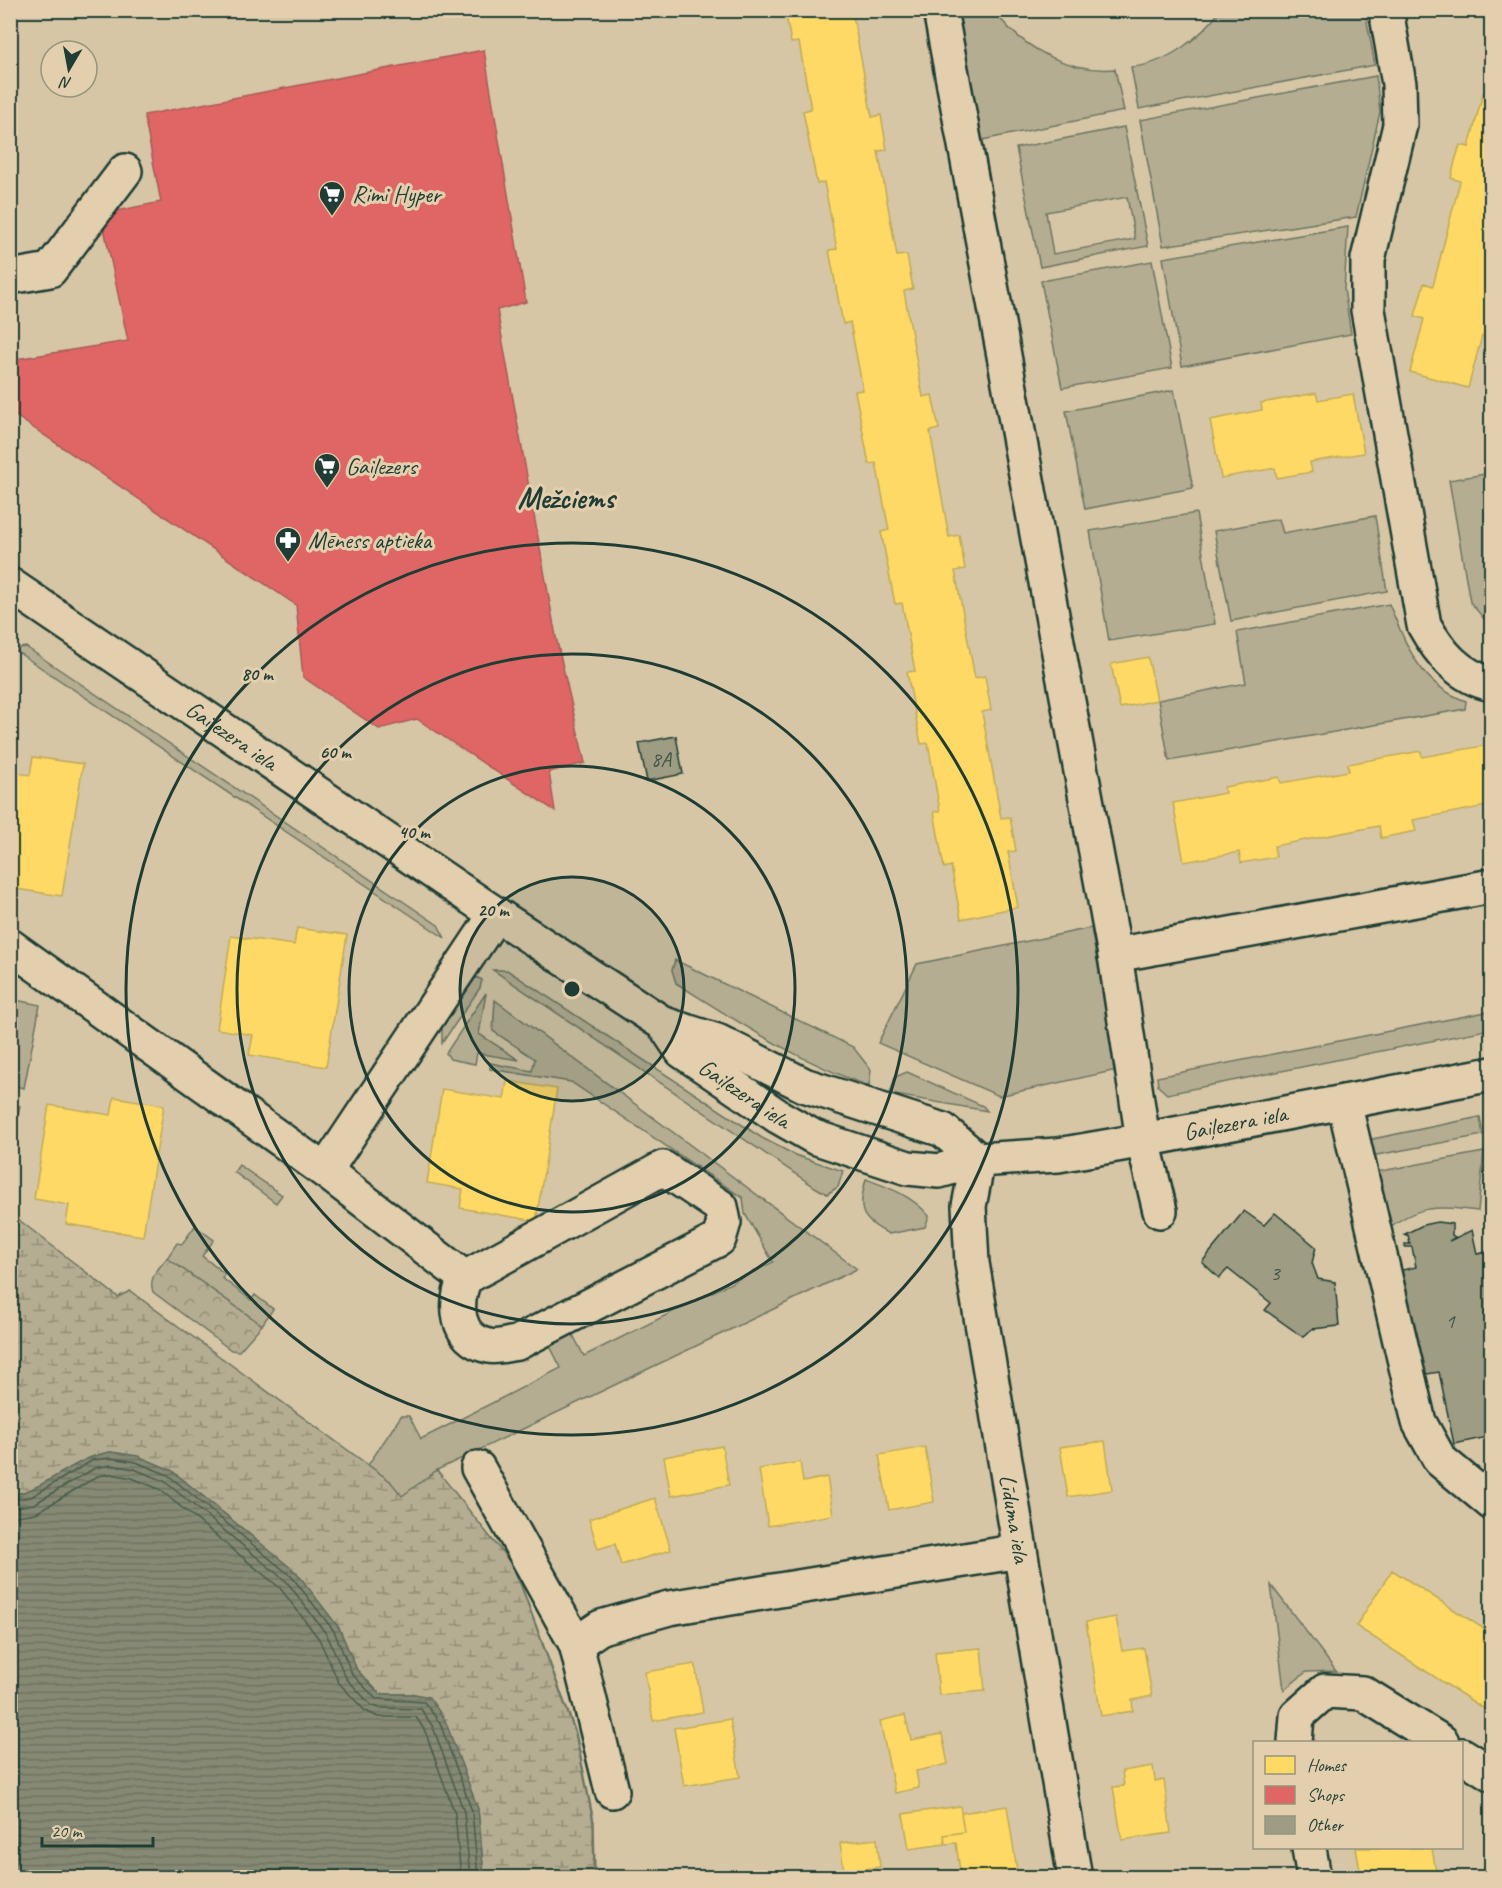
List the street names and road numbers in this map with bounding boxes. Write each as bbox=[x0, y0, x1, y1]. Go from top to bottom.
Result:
street label: Gaiļezera iela bbox=[180, 694, 285, 778]
street label: Gaiļezera iela bbox=[693, 1052, 797, 1136]
street label: Gaiļezera iela bbox=[1181, 1098, 1291, 1147]
street label: Līduma iela bbox=[993, 1472, 1037, 1566]

